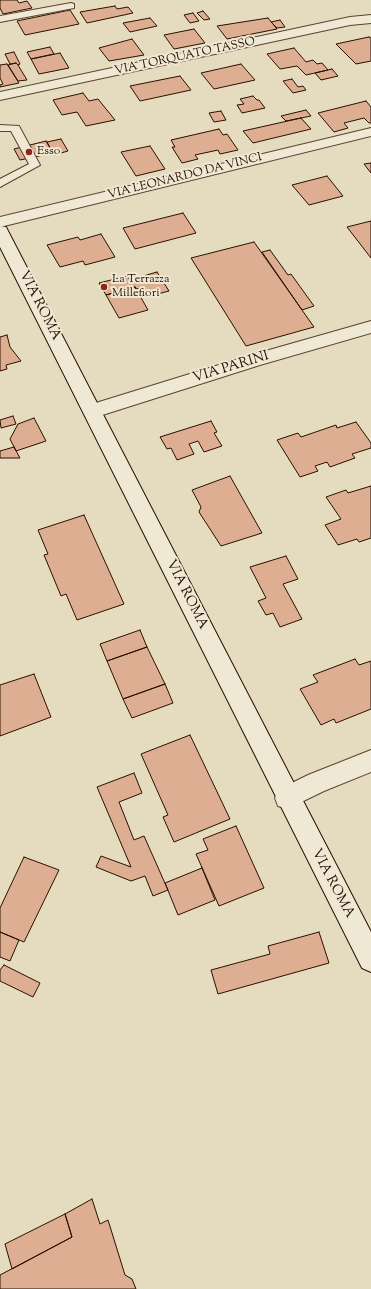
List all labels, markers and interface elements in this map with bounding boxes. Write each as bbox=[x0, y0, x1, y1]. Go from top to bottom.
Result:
street label: VIA TORQUATO TASSO bbox=[113, 35, 257, 79]
place label: Esso bbox=[37, 145, 60, 159]
marker: Esso bbox=[24, 147, 34, 157]
street label: VIA LEONARDO DA VINCI bbox=[106, 151, 264, 203]
street label: VIA ROMA bbox=[14, 268, 64, 344]
place label: La Terrazza Millefiori bbox=[112, 273, 169, 301]
marker: La Terrazza Millefiori bbox=[99, 282, 109, 292]
street label: VIA PARINI bbox=[191, 348, 271, 388]
street label: VIA ROMA bbox=[161, 557, 211, 633]
street label: VIA ROMA bbox=[307, 847, 357, 921]

